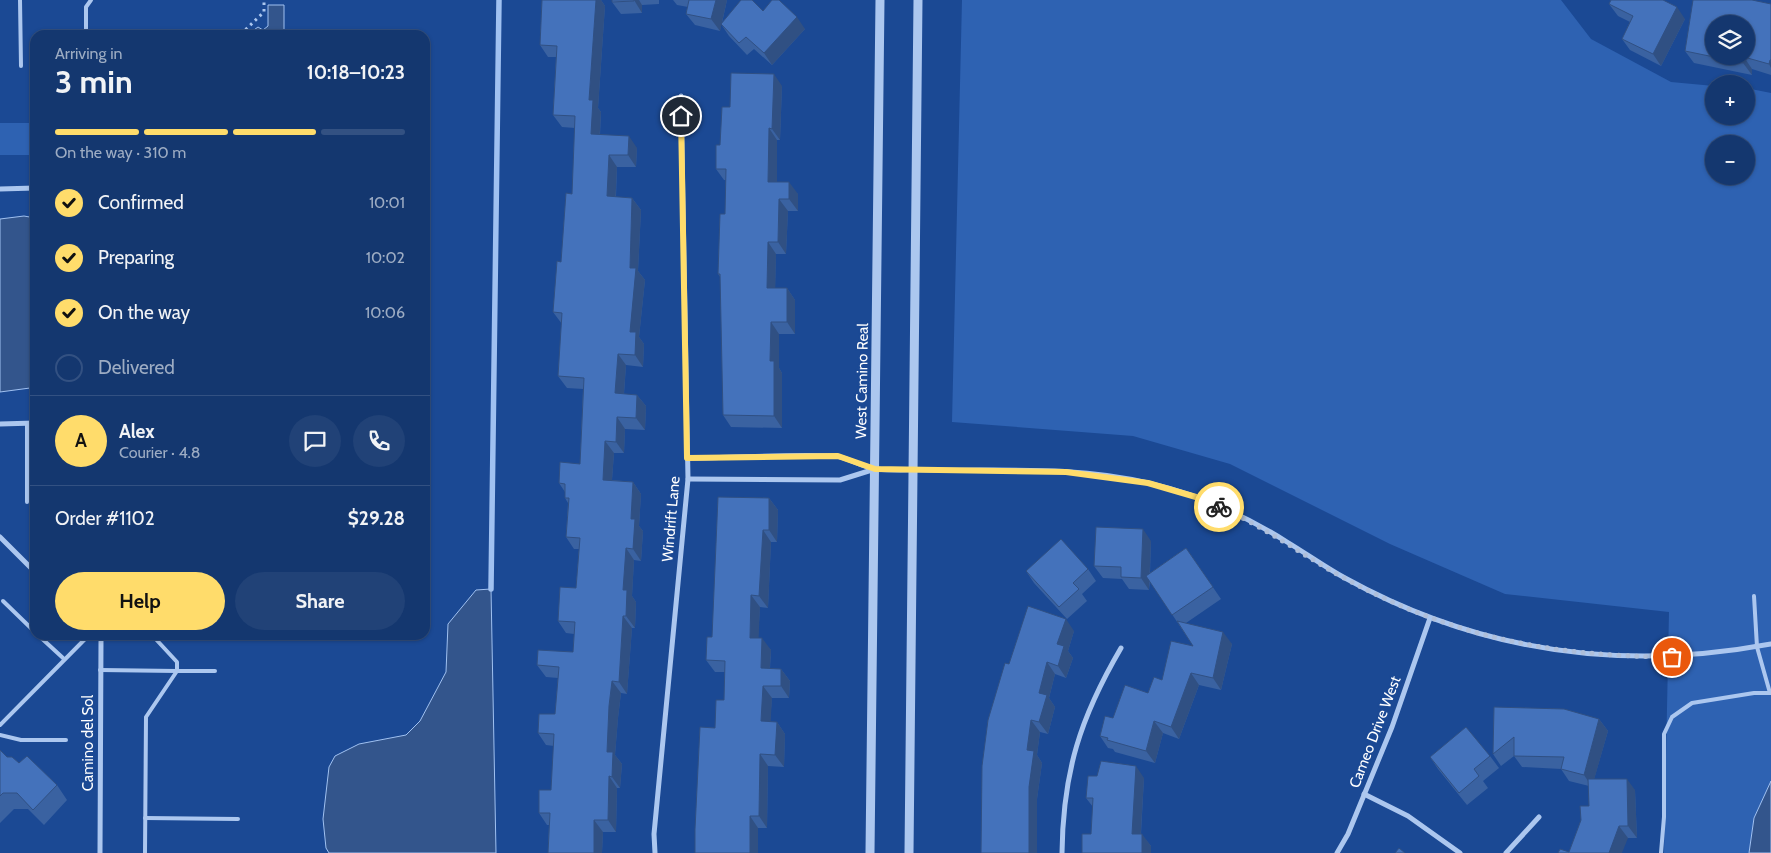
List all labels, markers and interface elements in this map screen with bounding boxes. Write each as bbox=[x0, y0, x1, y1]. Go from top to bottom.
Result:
map controls bbox=[1705, 15, 1755, 185]
button: layers bbox=[1705, 15, 1755, 65]
text: Arriving in bbox=[55, 44, 122, 63]
text: 10:18–10:23 bbox=[307, 61, 405, 84]
text: 3 min bbox=[55, 62, 133, 101]
button: + bbox=[1705, 75, 1755, 125]
pin bbox=[660, 95, 702, 137]
icon: home bbox=[667, 102, 695, 130]
button: − bbox=[1705, 135, 1755, 185]
text: On the way · 310 m bbox=[55, 143, 186, 162]
icon: check bbox=[55, 189, 83, 217]
text: Confirmed bbox=[98, 191, 184, 214]
text: 10:01 bbox=[369, 193, 405, 212]
icon: check bbox=[55, 244, 83, 272]
text: Preparing bbox=[98, 246, 174, 269]
text: 10:02 bbox=[366, 248, 405, 267]
icon: check bbox=[55, 299, 83, 327]
text: On the way bbox=[98, 301, 190, 324]
text: 10:06 bbox=[365, 303, 405, 322]
street label: West Camino Real bbox=[852, 322, 872, 439]
text: Delivered bbox=[98, 356, 175, 379]
button: chat bbox=[289, 415, 341, 467]
button: phone bbox=[353, 415, 405, 467]
text: Alex bbox=[119, 420, 155, 443]
text: A bbox=[75, 429, 87, 452]
text: Courier · 4.8 bbox=[119, 443, 201, 462]
street label: Windrift Lane bbox=[658, 475, 684, 563]
courier bbox=[1194, 482, 1244, 532]
icon: bike bbox=[1205, 493, 1233, 521]
text: Order #1102 bbox=[55, 507, 155, 530]
text: $29.28 bbox=[348, 507, 405, 530]
button: Help bbox=[55, 572, 225, 630]
button: Share bbox=[235, 572, 405, 630]
pin bbox=[1651, 636, 1693, 678]
icon: bag bbox=[1658, 643, 1686, 671]
street label: Cameo Drive West bbox=[1345, 673, 1405, 791]
street label: Camino del Sol bbox=[79, 694, 97, 791]

